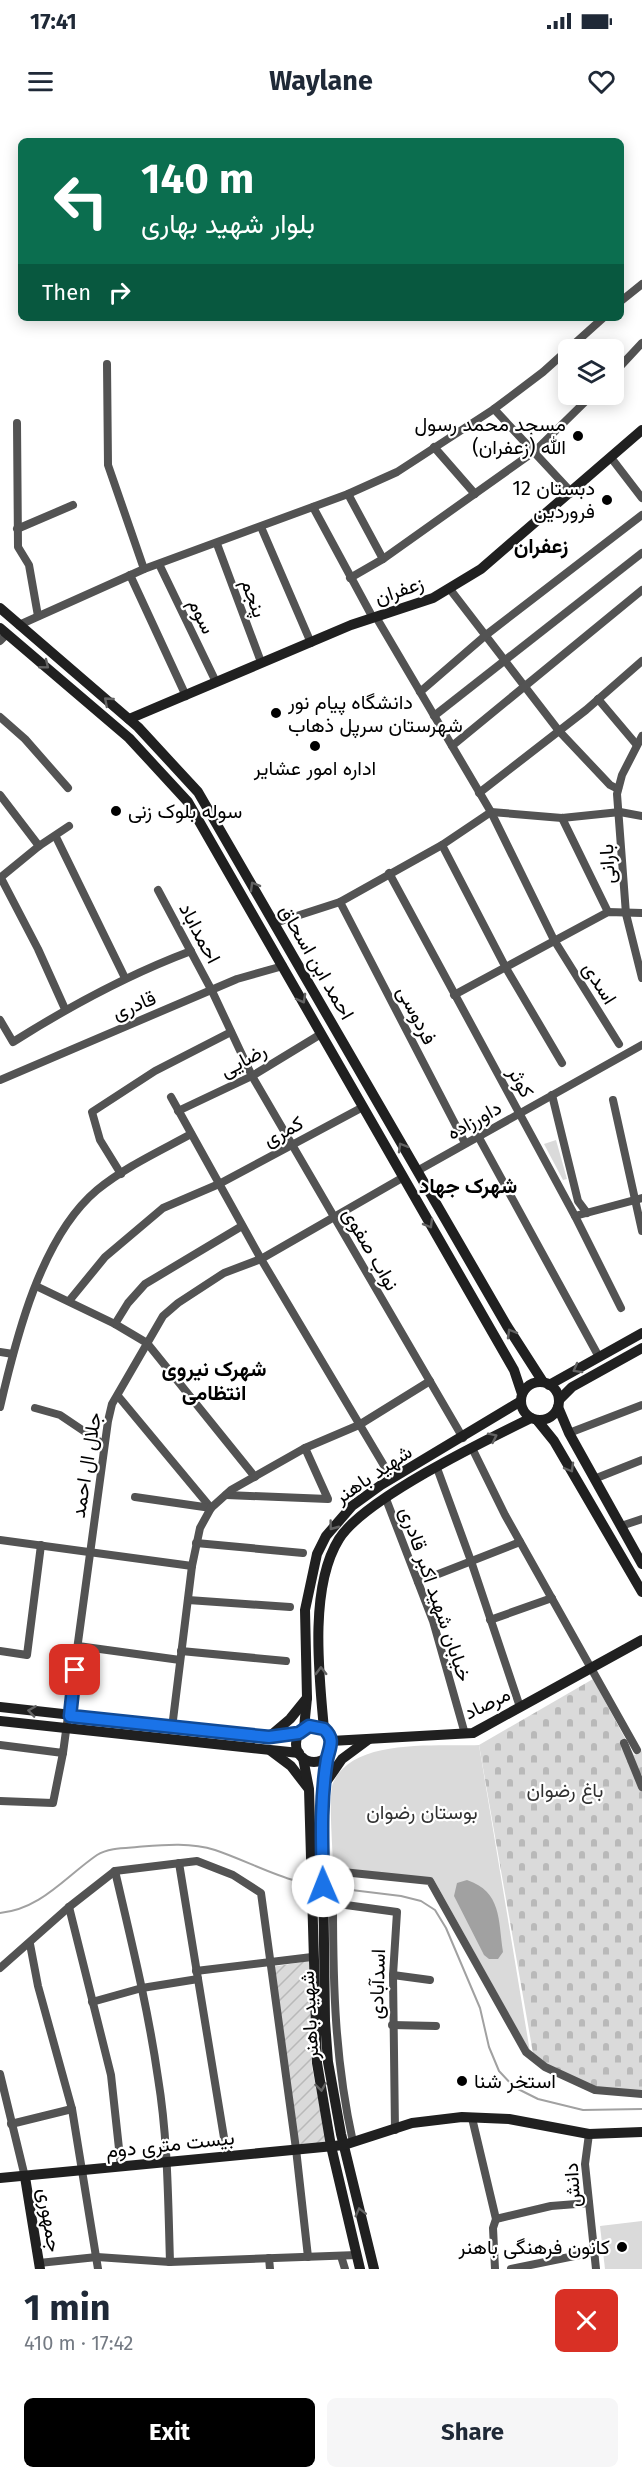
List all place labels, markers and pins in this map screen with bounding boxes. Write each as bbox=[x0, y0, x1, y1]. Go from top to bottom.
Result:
place label: مسجد محمد رسول الله (زعفران) bbox=[414, 412, 566, 460]
marker: مسجد محمد رسول الله (زعفران) bbox=[571, 429, 585, 443]
place label: دبستان 12 فروردین bbox=[512, 476, 595, 524]
marker: دبستان 12 فروردین bbox=[600, 493, 614, 507]
place label: دانشگاه پیام نور شهرستان سرپل ذهاب bbox=[287, 690, 463, 739]
marker: دانشگاه پیام نور شهرستان سرپل ذهاب bbox=[269, 706, 283, 720]
marker: اداره امور عشایر bbox=[308, 739, 322, 753]
place label: اداره امور عشایر bbox=[253, 756, 376, 781]
place label: سوله بلوک زنی bbox=[128, 799, 242, 824]
marker: سوله بلوک زنی bbox=[109, 804, 123, 818]
pin bbox=[49, 1644, 100, 1695]
place label: استخر شنا bbox=[474, 2069, 556, 2094]
marker: استخر شنا bbox=[455, 2074, 469, 2088]
place label: کانون فرهنگی باهنر bbox=[458, 2235, 610, 2260]
marker: کانون فرهنگی باهنر bbox=[615, 2240, 629, 2254]

